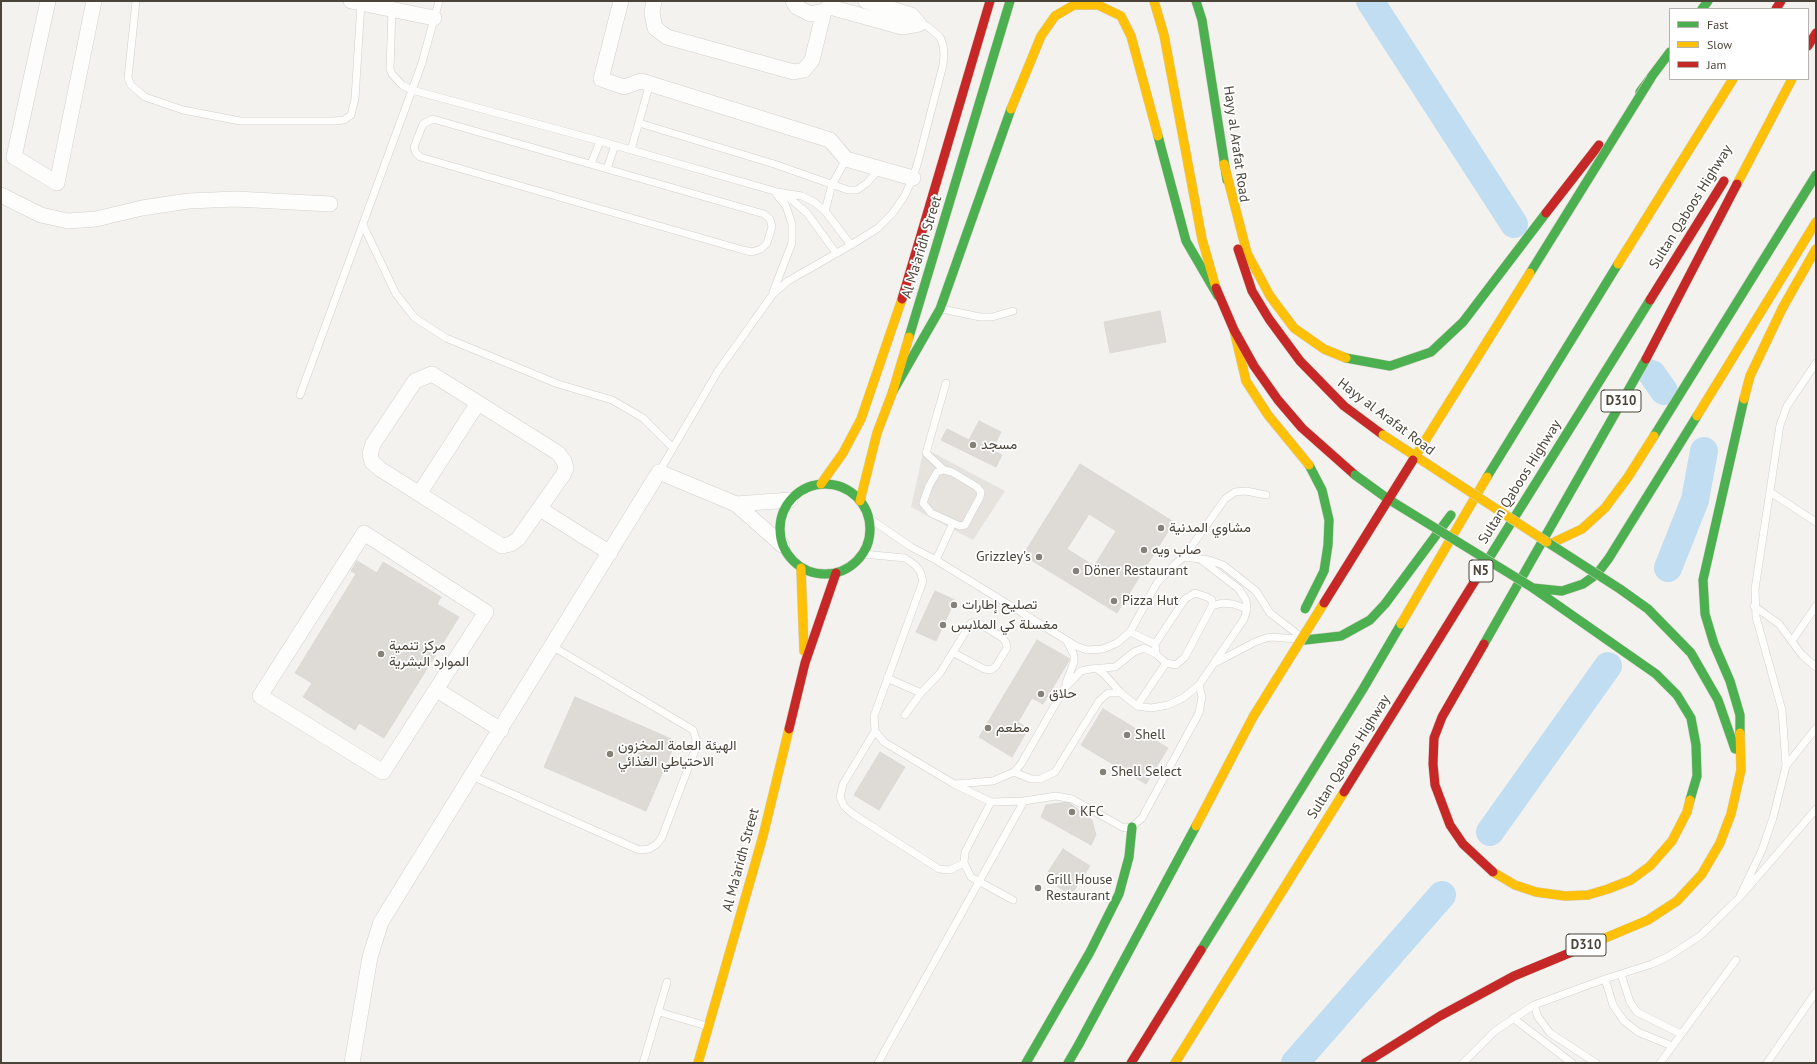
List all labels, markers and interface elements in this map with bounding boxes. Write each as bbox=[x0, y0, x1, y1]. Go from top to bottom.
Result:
legend bbox=[1669, 8, 1809, 80]
text: Fast bbox=[1707, 17, 1728, 32]
text: Slow bbox=[1707, 37, 1732, 52]
text: Jam bbox=[1707, 57, 1726, 72]
street label: Hayy al Arafat Road bbox=[1220, 85, 1252, 203]
street label: Sultan Qaboos Highway bbox=[1646, 142, 1736, 272]
street label: Al Ma'aridh Street bbox=[898, 194, 946, 300]
street label: Hayy al Arafat Road bbox=[1334, 375, 1438, 459]
road number: D310 bbox=[1601, 390, 1641, 412]
street label: Sultan Qaboos Highway bbox=[1475, 417, 1565, 547]
place label: مسجد bbox=[981, 437, 1017, 453]
marker: مسجد bbox=[968, 440, 978, 450]
place label: مشاوي المدنية bbox=[1169, 520, 1251, 536]
marker: مشاوي المدنية bbox=[1156, 523, 1166, 533]
place label: صاب ويه bbox=[1152, 542, 1201, 558]
marker: صاب ويه bbox=[1139, 545, 1149, 555]
place label: Grizzley's bbox=[976, 549, 1031, 565]
marker: Grizzley's bbox=[1034, 552, 1044, 562]
road number: N5 bbox=[1469, 560, 1493, 582]
place label: Döner Restaurant bbox=[1084, 563, 1188, 579]
marker: Döner Restaurant bbox=[1071, 566, 1081, 576]
place label: Pizza Hut bbox=[1122, 593, 1178, 609]
marker: Pizza Hut bbox=[1109, 596, 1119, 606]
place label: تصليح إطارات bbox=[962, 597, 1037, 613]
marker: تصليح إطارات bbox=[949, 600, 959, 610]
place label: مغسلة كي الملابس bbox=[951, 617, 1058, 633]
marker: مغسلة كي الملابس bbox=[938, 620, 948, 630]
place label: مركز تنمية الموارد البشرية bbox=[389, 638, 469, 670]
marker: مركز تنمية الموارد البشرية bbox=[376, 649, 386, 659]
place label: حلاق bbox=[1049, 686, 1077, 702]
marker: حلاق bbox=[1036, 689, 1046, 699]
street label: Sultan Qaboos Highway bbox=[1304, 692, 1394, 822]
place label: مطعم bbox=[996, 720, 1030, 736]
marker: مطعم bbox=[983, 723, 993, 733]
place label: Shell bbox=[1135, 727, 1165, 743]
marker: Shell bbox=[1122, 730, 1132, 740]
place label: الهيئة العامة المخزون الاحتياطي الغذائي bbox=[618, 738, 737, 770]
marker: الهيئة العامة المخزون الاحتياطي الغذائي bbox=[605, 749, 615, 759]
place label: Shell Select bbox=[1111, 764, 1182, 780]
marker: Shell Select bbox=[1098, 767, 1108, 777]
place label: KFC bbox=[1080, 804, 1104, 820]
street label: Al Ma'aridh Street bbox=[719, 807, 763, 913]
marker: KFC bbox=[1067, 807, 1077, 817]
place label: Grill House Restaurant bbox=[1046, 872, 1112, 904]
marker: Grill House Restaurant bbox=[1033, 883, 1043, 893]
road number: D310 bbox=[1566, 934, 1606, 956]

